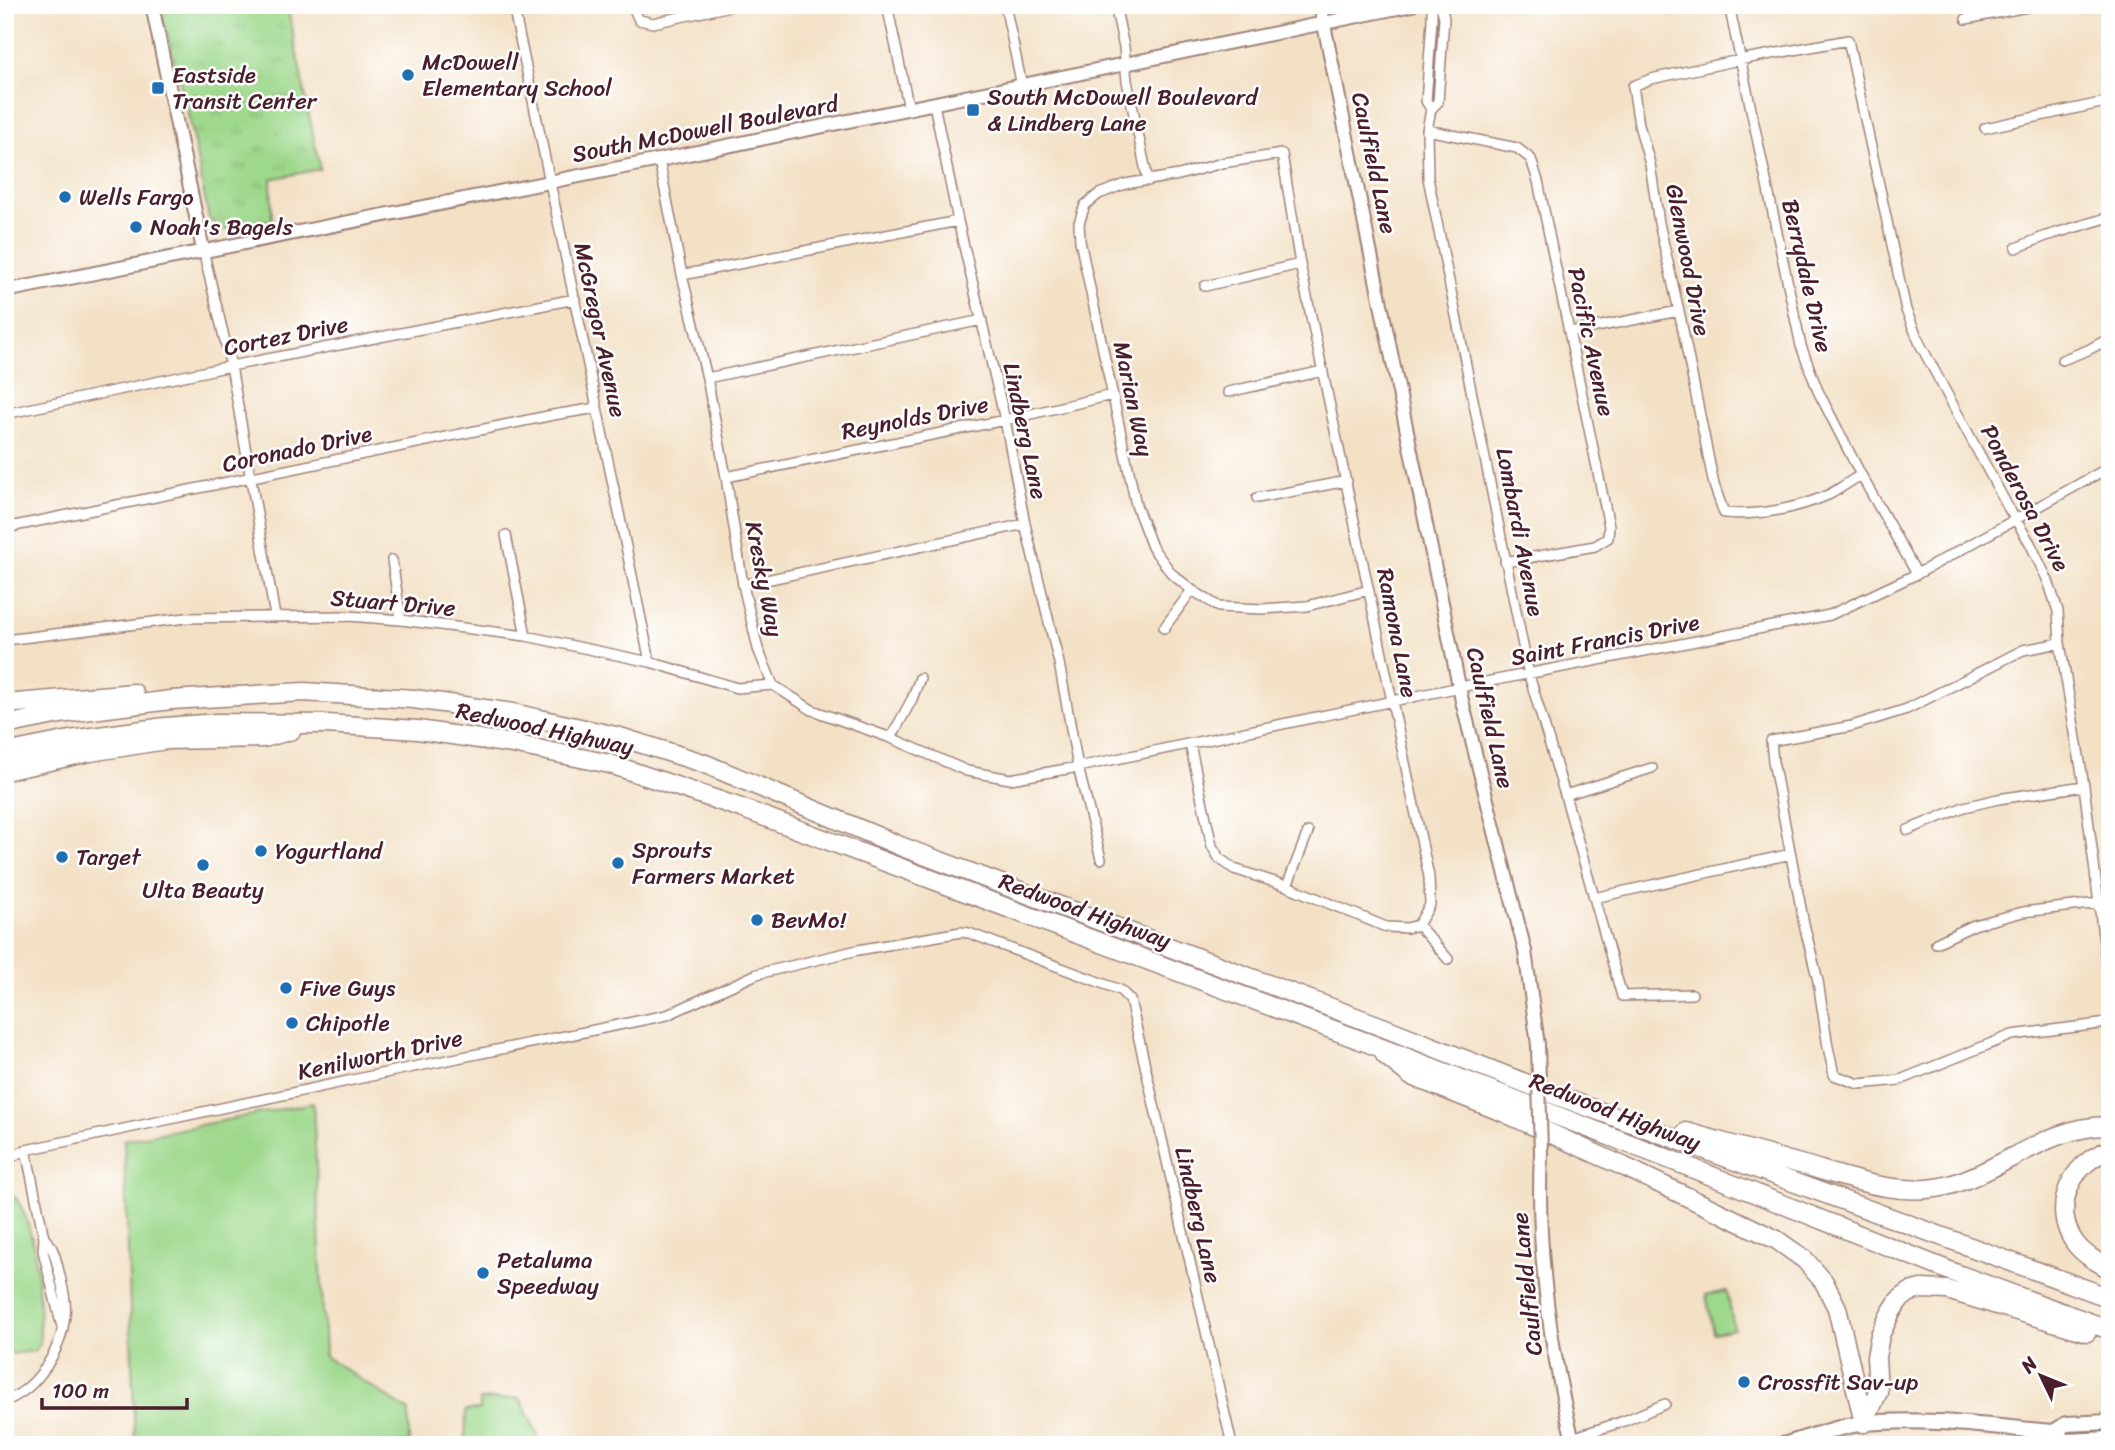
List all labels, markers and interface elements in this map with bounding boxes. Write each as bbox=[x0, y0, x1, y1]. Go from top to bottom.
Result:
place label: McDowell Elementary School bbox=[422, 42, 612, 109]
place label: Eastside Transit Center bbox=[172, 55, 318, 122]
marker: McDowell Elementary School bbox=[400, 67, 416, 83]
place label: South McDowell Boulevard & Lindberg Lane bbox=[987, 77, 1259, 144]
marker: Eastside Transit Center bbox=[150, 80, 166, 96]
street label: South McDowell Boulevard bbox=[568, 83, 843, 175]
street label: Caulfield Lane bbox=[1339, 88, 1409, 238]
marker: South McDowell Boulevard & Lindberg Lane bbox=[965, 102, 981, 118]
place label: Wells Fargo bbox=[79, 177, 194, 218]
street label: Glenwood Drive bbox=[1653, 180, 1723, 340]
marker: Wells Fargo bbox=[57, 189, 73, 205]
street label: Berrydale Drive bbox=[1769, 195, 1845, 357]
place label: Noah's Bagels bbox=[150, 207, 293, 248]
marker: Noah's Bagels bbox=[128, 219, 144, 235]
street label: McGregor Avenue bbox=[561, 239, 639, 422]
street label: Pacific Avenue bbox=[1555, 264, 1627, 420]
street label: Cortez Drive bbox=[220, 304, 352, 368]
street label: Marian Way bbox=[1101, 337, 1165, 461]
street label: Lindberg Lane bbox=[990, 359, 1060, 503]
street label: Reynolds Drive bbox=[838, 384, 992, 452]
street label: Coronado Drive bbox=[218, 413, 376, 485]
street label: Ponderosa Drive bbox=[1969, 417, 2081, 579]
street label: Lombardi Avenue bbox=[1484, 444, 1556, 620]
street label: Kresky Way bbox=[733, 518, 795, 640]
street label: Ramona Lane bbox=[1364, 565, 1430, 702]
street label: Stuart Drive bbox=[329, 577, 457, 629]
street label: Saint Francis Drive bbox=[1507, 602, 1703, 678]
street label: Caulfield Lane bbox=[1454, 643, 1526, 793]
street label: Redwood Highway bbox=[452, 690, 638, 768]
place label: Sprouts Farmers Market bbox=[632, 830, 795, 897]
place label: Yogurtland bbox=[275, 831, 384, 872]
place label: Target bbox=[76, 837, 142, 878]
marker: Yogurtland bbox=[253, 843, 269, 859]
marker: Target bbox=[54, 849, 70, 865]
marker: Sprouts Farmers Market bbox=[610, 855, 626, 871]
marker: Ulta Beauty bbox=[195, 857, 211, 873]
street label: Redwood Highway bbox=[993, 861, 1177, 961]
place label: Ulta Beauty bbox=[142, 870, 264, 911]
place label: BevMo! bbox=[771, 900, 847, 941]
marker: BevMo! bbox=[749, 912, 765, 928]
place label: Five Guys bbox=[300, 968, 396, 1009]
marker: Five Guys bbox=[278, 980, 294, 996]
place label: Chipotle bbox=[306, 1003, 390, 1044]
marker: Chipotle bbox=[284, 1015, 300, 1031]
street label: Kenilworth Drive bbox=[294, 1017, 467, 1093]
street label: Redwood Highway bbox=[1523, 1060, 1707, 1164]
street label: Lindberg Lane bbox=[1162, 1143, 1234, 1288]
street label: Caulfield Lane bbox=[1499, 1210, 1555, 1358]
place label: Petaluma Speedway bbox=[497, 1240, 599, 1307]
marker: Petaluma Speedway bbox=[475, 1265, 491, 1281]
north arrow bbox=[2007, 1342, 2076, 1412]
text: N bbox=[2012, 1348, 2046, 1382]
place label: Crossfit Sav-up bbox=[1758, 1362, 1918, 1403]
scale bar bbox=[42, 1366, 187, 1410]
text: 100 m bbox=[52, 1372, 109, 1410]
marker: Crossfit Sav-up bbox=[1736, 1374, 1752, 1390]

